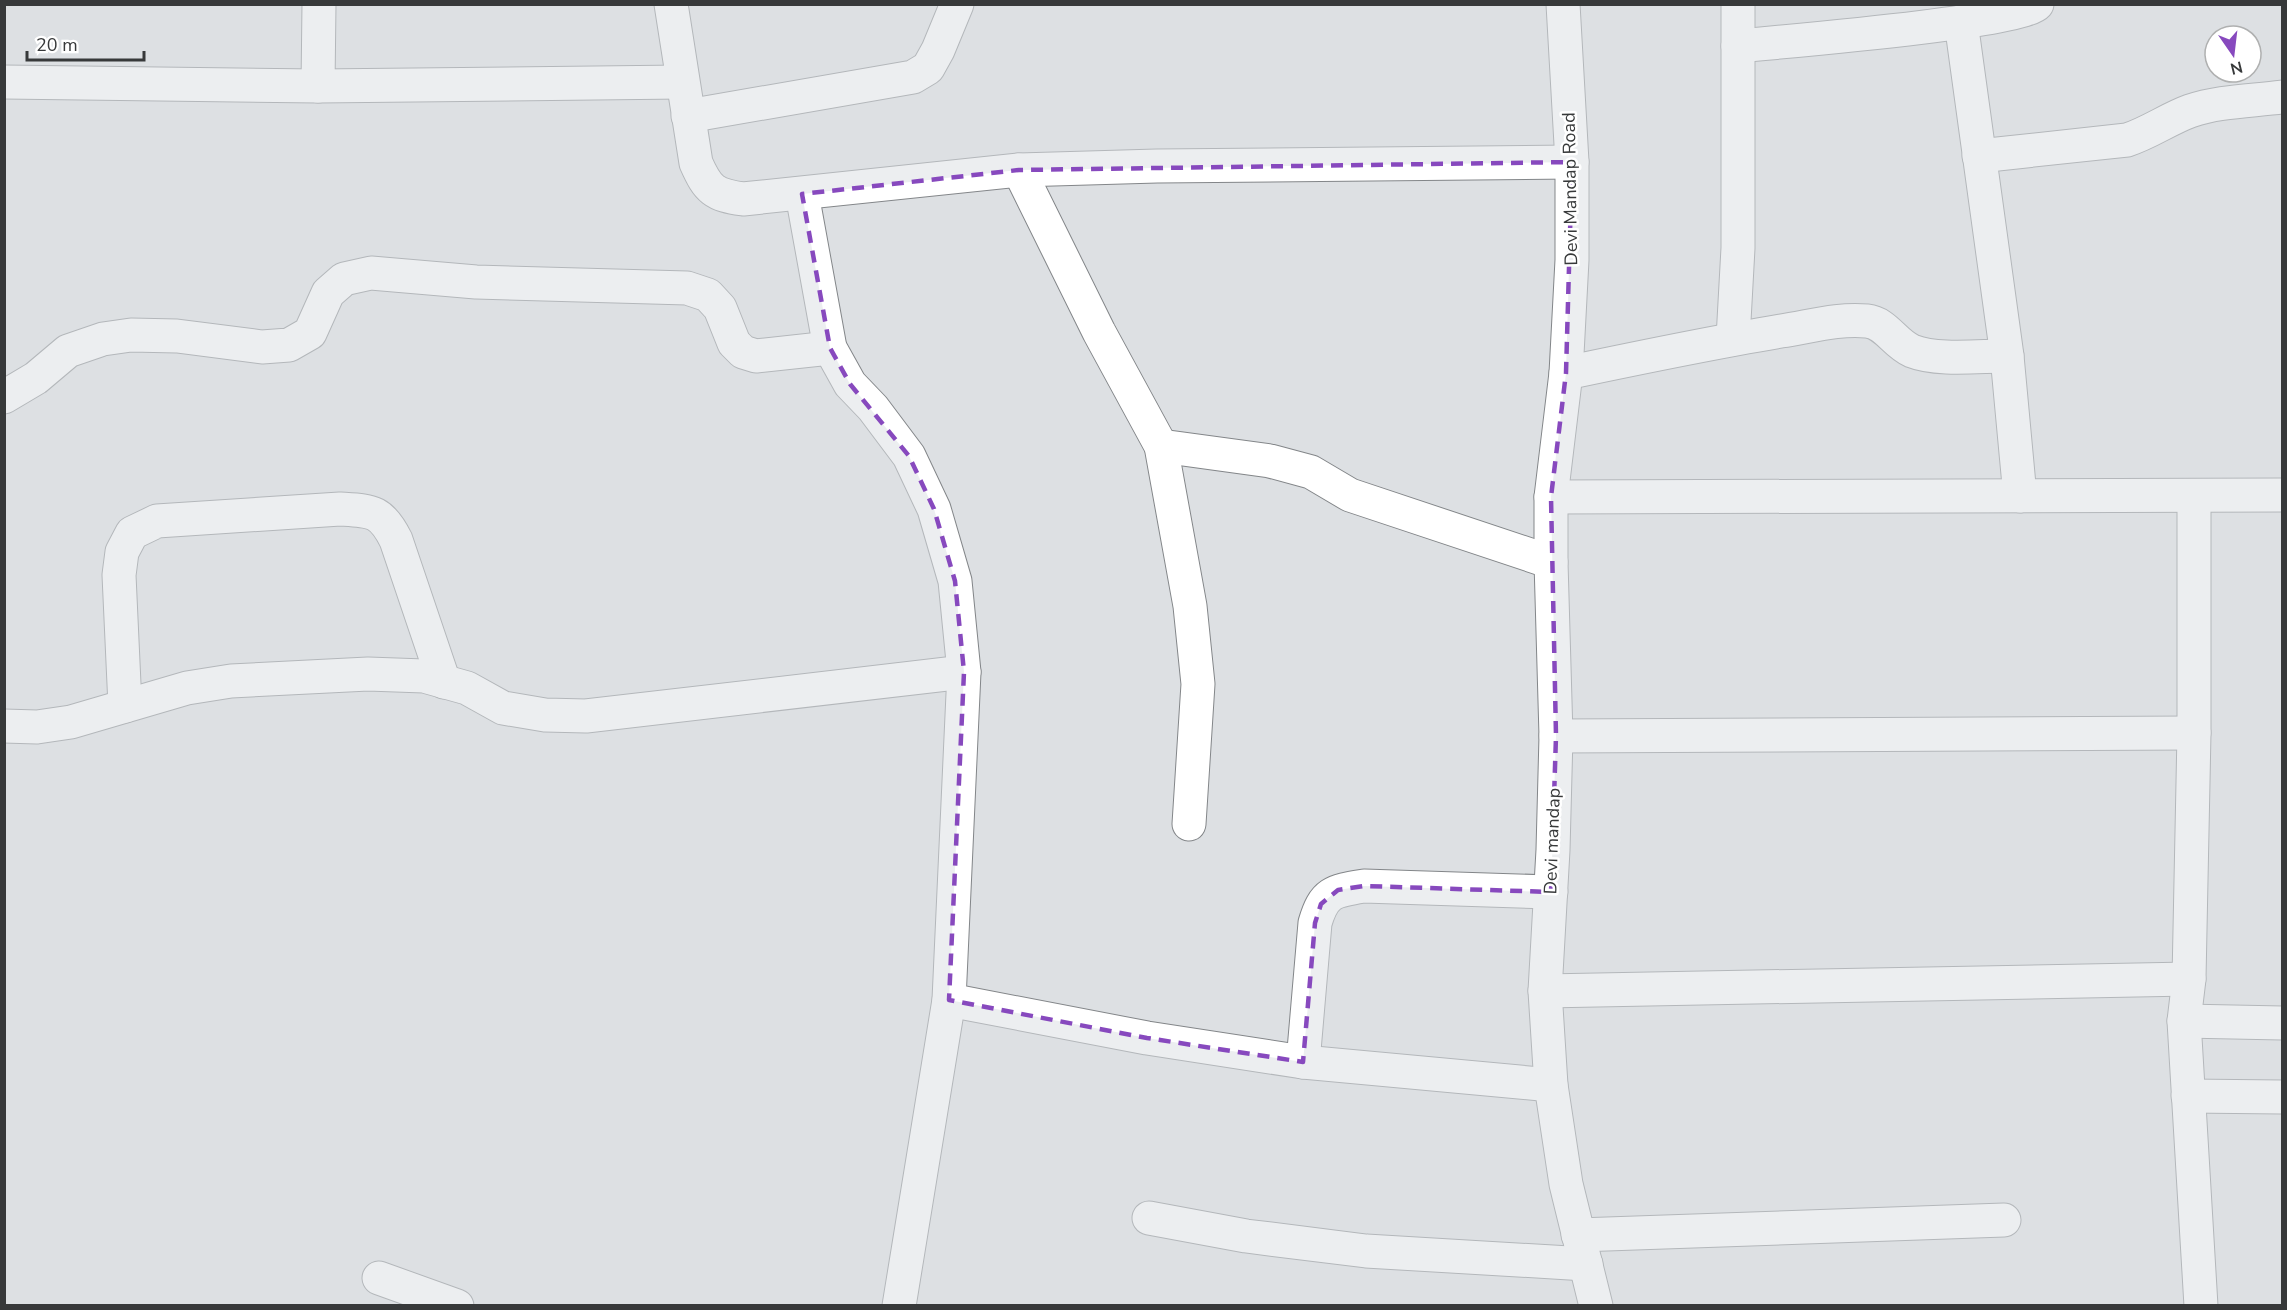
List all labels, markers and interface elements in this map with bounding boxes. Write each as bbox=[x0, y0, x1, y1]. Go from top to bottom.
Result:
scale bar bbox=[27, 24, 144, 62]
north arrow bbox=[2203, 24, 2263, 84]
text: 20 m bbox=[36, 33, 78, 57]
text: N bbox=[2228, 55, 2245, 80]
street label: Devi Mandap Road bbox=[1557, 112, 1583, 266]
street label: Devi mandap bbox=[1538, 787, 1566, 895]

